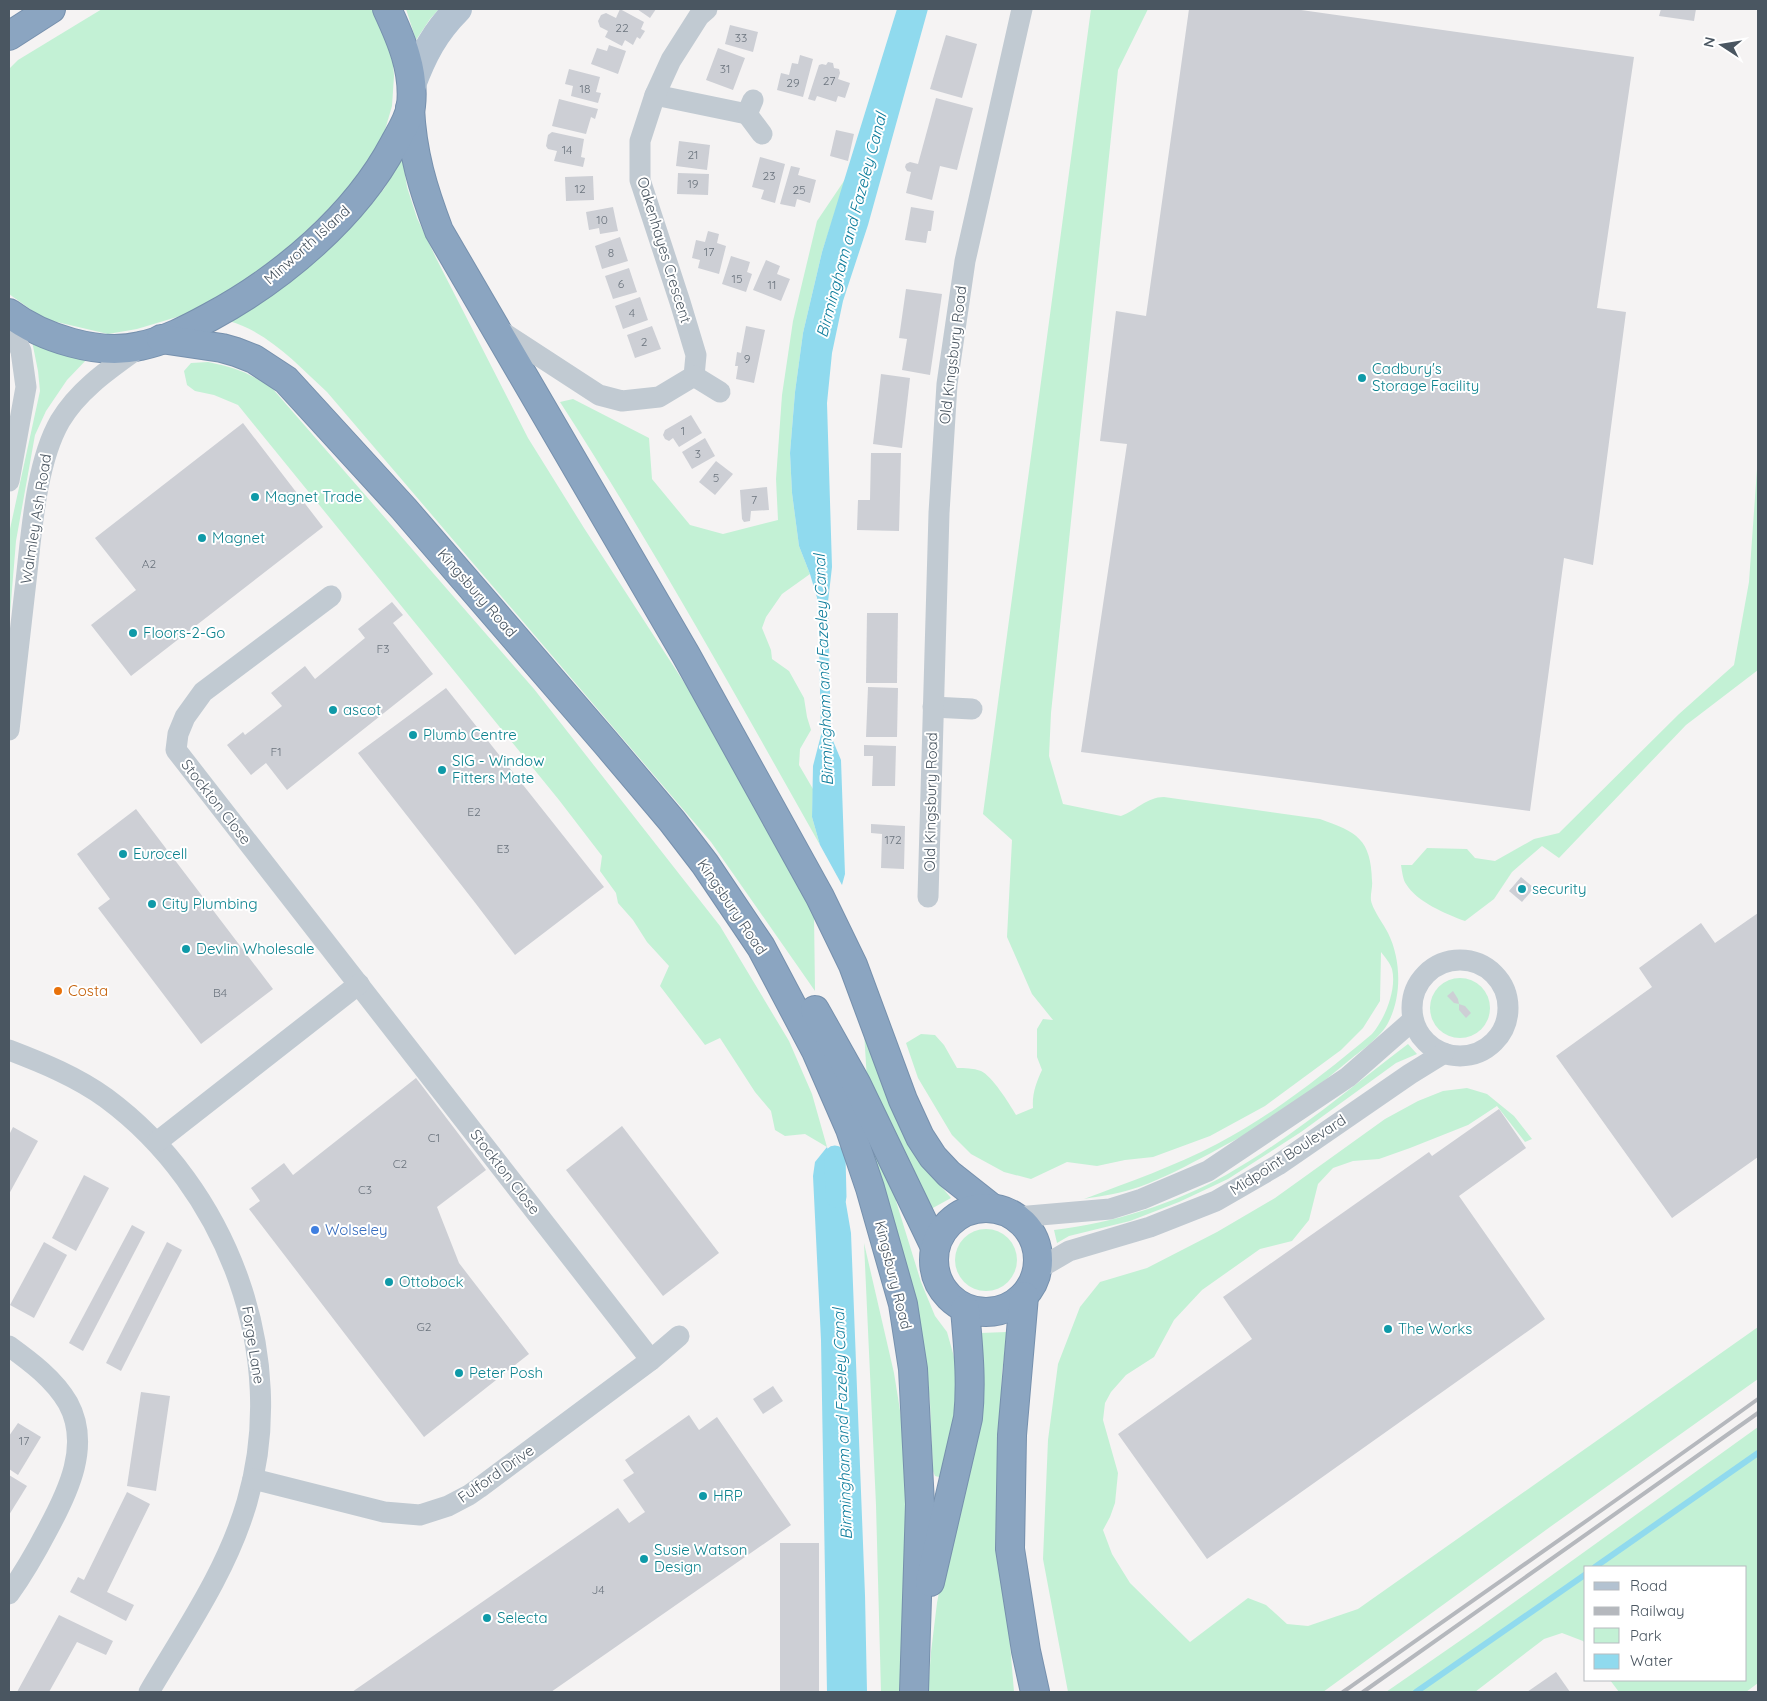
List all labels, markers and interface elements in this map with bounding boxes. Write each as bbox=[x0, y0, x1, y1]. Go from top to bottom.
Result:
house number: 22 bbox=[615, 20, 629, 35]
north arrow bbox=[1697, 20, 1747, 70]
house number: 33 bbox=[735, 30, 747, 45]
text: N bbox=[1699, 35, 1719, 49]
house number: 31 bbox=[720, 61, 730, 76]
house number: 27 bbox=[823, 73, 835, 88]
house number: 29 bbox=[786, 75, 800, 90]
house number: 18 bbox=[580, 81, 590, 96]
water label: Birmingham and Fazeley Canal bbox=[811, 108, 891, 339]
house number: 14 bbox=[562, 142, 572, 157]
house number: 21 bbox=[687, 147, 699, 162]
house number: 23 bbox=[763, 168, 775, 183]
street label: Oakenhayes Crescent bbox=[633, 174, 696, 325]
house number: 19 bbox=[687, 176, 699, 191]
house number: 12 bbox=[574, 181, 586, 196]
house number: 25 bbox=[792, 182, 806, 197]
street label: Minworth Island bbox=[260, 201, 354, 288]
house number: 10 bbox=[596, 212, 608, 227]
house number: 17 bbox=[704, 244, 714, 259]
house number: 8 bbox=[608, 245, 614, 260]
house number: 15 bbox=[732, 271, 742, 286]
house number: 6 bbox=[618, 276, 625, 291]
house number: 11 bbox=[768, 277, 776, 292]
street label: Old Kingsbury Road bbox=[935, 285, 970, 425]
house number: 4 bbox=[629, 305, 635, 320]
house number: 2 bbox=[641, 334, 648, 349]
house number: 9 bbox=[744, 351, 751, 366]
place label: Cadbury's Storage Facility bbox=[1372, 359, 1479, 395]
marker: Cadbury's Storage Facility bbox=[1356, 372, 1368, 384]
house number: 1 bbox=[681, 423, 685, 438]
house number: 3 bbox=[695, 446, 701, 461]
street label: Walmley Ash Road bbox=[16, 453, 55, 585]
house number: 5 bbox=[713, 470, 719, 485]
place label: Magnet Trade bbox=[265, 487, 363, 506]
marker: Magnet Trade bbox=[249, 491, 261, 503]
house number: 7 bbox=[751, 492, 757, 507]
place label: Magnet bbox=[212, 528, 265, 547]
marker: Magnet bbox=[196, 532, 208, 544]
street label: Kingsbury Road bbox=[434, 544, 521, 641]
water label: Birmingham and Fazeley Canal bbox=[809, 552, 837, 786]
house number: A2 bbox=[142, 556, 157, 571]
place label: Floors-2-Go bbox=[143, 623, 225, 642]
marker: Floors-2-Go bbox=[127, 627, 139, 639]
house number: F3 bbox=[376, 641, 390, 656]
place label: ascot bbox=[343, 700, 381, 719]
marker: ascot bbox=[327, 704, 339, 716]
place label: Plumb Centre bbox=[423, 725, 517, 744]
marker: Plumb Centre bbox=[407, 729, 419, 741]
street label: Old Kingsbury Road bbox=[920, 732, 941, 872]
house number: F1 bbox=[270, 744, 282, 759]
place label: SIG - Window Fitters Mate bbox=[452, 751, 544, 787]
street label: Stockton Close bbox=[177, 755, 256, 848]
marker: SIG - Window Fitters Mate bbox=[436, 764, 448, 776]
house number: E2 bbox=[467, 804, 481, 819]
house number: 172 bbox=[884, 832, 902, 847]
house number: E3 bbox=[496, 841, 510, 856]
place label: Eurocell bbox=[133, 844, 188, 863]
marker: Eurocell bbox=[117, 848, 129, 860]
street label: Kingsbury Road bbox=[693, 855, 771, 958]
place label: security bbox=[1532, 879, 1586, 898]
marker: security bbox=[1516, 883, 1528, 895]
place label: City Plumbing bbox=[162, 894, 258, 913]
marker: City Plumbing bbox=[146, 898, 158, 910]
place label: Devlin Wholesale bbox=[196, 939, 315, 958]
marker: Devlin Wholesale bbox=[180, 943, 192, 955]
place label: Costa bbox=[68, 981, 108, 1000]
marker: Costa bbox=[52, 985, 64, 997]
house number: B4 bbox=[213, 985, 227, 1000]
street label: Midpoint Boulevard bbox=[1226, 1110, 1349, 1199]
street label: Stockton Close bbox=[466, 1125, 545, 1218]
house number: C1 bbox=[428, 1130, 440, 1145]
house number: C2 bbox=[393, 1156, 408, 1171]
house number: C3 bbox=[358, 1182, 372, 1197]
street label: Kingsbury Road bbox=[871, 1218, 916, 1331]
place label: Wolseley bbox=[325, 1220, 388, 1239]
marker: Wolseley bbox=[309, 1224, 321, 1236]
place label: Ottobock bbox=[399, 1272, 464, 1291]
marker: Ottobock bbox=[383, 1276, 395, 1288]
street label: Forge Lane bbox=[238, 1305, 269, 1385]
water label: Birmingham and Fazeley Canal bbox=[828, 1306, 856, 1540]
house number: G2 bbox=[417, 1319, 432, 1334]
place label: The Works bbox=[1398, 1319, 1472, 1338]
marker: The Works bbox=[1382, 1323, 1394, 1335]
place label: Peter Posh bbox=[469, 1363, 543, 1382]
marker: Peter Posh bbox=[453, 1367, 465, 1379]
house number: 17 bbox=[19, 1433, 29, 1448]
street label: Fulford Drive bbox=[454, 1440, 538, 1507]
place label: HRP bbox=[713, 1486, 743, 1505]
marker: HRP bbox=[697, 1490, 709, 1502]
place label: Susie Watson Design bbox=[654, 1540, 747, 1576]
marker: Susie Watson Design bbox=[638, 1553, 650, 1565]
legend bbox=[1584, 1566, 1747, 1681]
text: Road bbox=[1630, 1576, 1667, 1595]
house number: J4 bbox=[591, 1582, 605, 1597]
text: Railway bbox=[1630, 1601, 1685, 1620]
place label: Selecta bbox=[497, 1608, 548, 1627]
marker: Selecta bbox=[481, 1612, 493, 1624]
text: Park bbox=[1630, 1626, 1662, 1645]
text: Water bbox=[1630, 1651, 1673, 1670]

